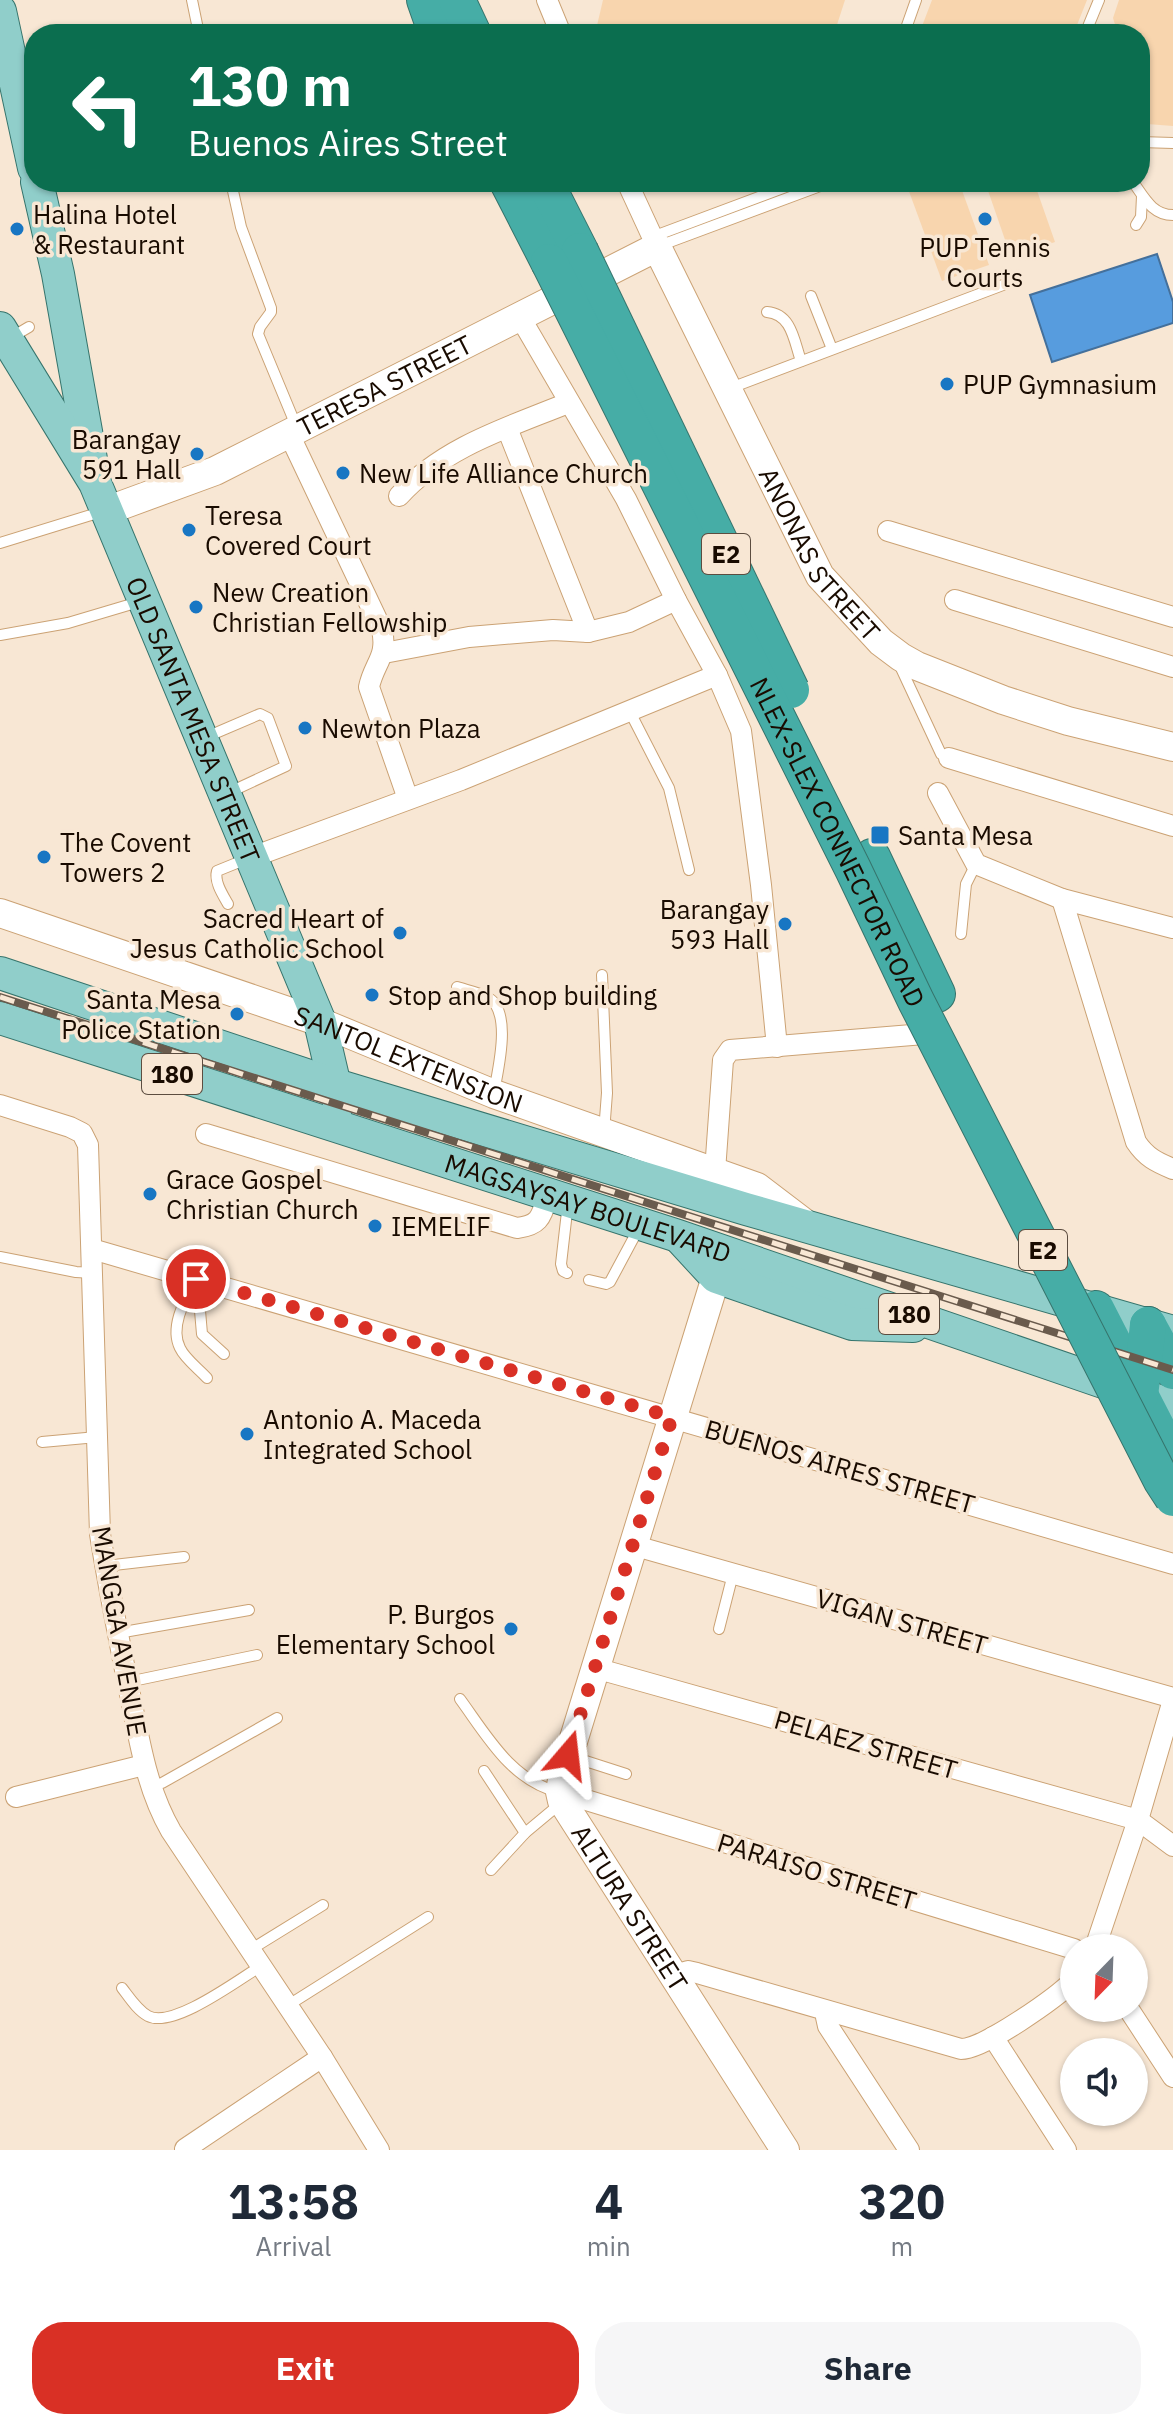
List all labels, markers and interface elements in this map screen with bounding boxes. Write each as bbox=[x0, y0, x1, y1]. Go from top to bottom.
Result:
text: 130 m bbox=[188, 49, 352, 121]
icon: left bbox=[56, 56, 160, 160]
text: Buenos Aires Street bbox=[188, 119, 508, 166]
place label: Halina Hotel & Restaurant bbox=[33, 197, 185, 261]
marker: PUP Tennis Courts bbox=[976, 210, 994, 228]
marker: Halina Hotel & Restaurant bbox=[8, 220, 26, 238]
place label: PUP Tennis Courts bbox=[919, 230, 1051, 294]
street label: TERESA STREET bbox=[291, 327, 477, 444]
place label: PUP Gymnasium bbox=[963, 367, 1157, 401]
marker: PUP Gymnasium bbox=[938, 375, 956, 393]
place label: Barangay 591 Hall bbox=[72, 422, 181, 486]
marker: Barangay 591 Hall bbox=[188, 445, 206, 463]
place label: New Life Alliance Church bbox=[359, 456, 648, 490]
street label: ANONAS STREET bbox=[752, 461, 888, 648]
marker: New Life Alliance Church bbox=[334, 464, 352, 482]
place label: Teresa Covered Court bbox=[205, 498, 372, 562]
marker: Teresa Covered Court bbox=[180, 521, 198, 539]
road number: E2 bbox=[702, 534, 750, 574]
street label: OLD SANTA MESA STREET bbox=[119, 571, 269, 868]
place label: New Creation Christian Fellowship bbox=[212, 575, 447, 639]
marker: New Creation Christian Fellowship bbox=[187, 598, 205, 616]
street label: NLEX-SLEX CONNECTOR ROAD bbox=[743, 671, 933, 1012]
place label: Newton Plaza bbox=[321, 711, 481, 745]
marker: Newton Plaza bbox=[296, 719, 314, 737]
place label: Santa Mesa bbox=[898, 818, 1033, 852]
marker: Santa Mesa bbox=[869, 824, 891, 846]
place label: The Covent Towers 2 bbox=[60, 825, 191, 889]
marker: The Covent Towers 2 bbox=[35, 848, 53, 866]
place label: Barangay 593 Hall bbox=[660, 892, 769, 956]
place label: Sacred Heart of Jesus Catholic School bbox=[130, 901, 384, 965]
marker: Barangay 593 Hall bbox=[776, 915, 794, 933]
marker: Sacred Heart of Jesus Catholic School bbox=[391, 924, 409, 942]
place label: Stop and Shop building bbox=[388, 978, 657, 1012]
place label: Santa Mesa Police Station bbox=[61, 982, 221, 1046]
marker: Stop and Shop building bbox=[363, 986, 381, 1004]
street label: SANTOL EXTENSION bbox=[290, 998, 528, 1120]
marker: Santa Mesa Police Station bbox=[228, 1005, 246, 1023]
road number: 180 bbox=[142, 1054, 202, 1094]
street label: MAGSAYSAY BOULEVARD bbox=[441, 1145, 736, 1270]
place label: Grace Gospel Christian Church bbox=[166, 1162, 359, 1226]
marker: Grace Gospel Christian Church bbox=[141, 1185, 159, 1203]
place label: IEMELIF bbox=[391, 1209, 491, 1243]
marker: IEMELIF bbox=[366, 1217, 384, 1235]
road number: E2 bbox=[1019, 1230, 1067, 1270]
pin bbox=[162, 1245, 230, 1313]
icon: arrive bbox=[174, 1257, 218, 1301]
road number: 180 bbox=[879, 1294, 939, 1334]
place label: Antonio A. Maceda Integrated School bbox=[263, 1402, 482, 1466]
street label: BUENOS AIRES STREET bbox=[701, 1411, 979, 1521]
marker: Antonio A. Maceda Integrated School bbox=[238, 1425, 256, 1443]
street label: MANGGA AVENUE bbox=[85, 1523, 155, 1739]
street label: VIGAN STREET bbox=[812, 1580, 992, 1662]
place label: P. Burgos Elementary School bbox=[276, 1597, 495, 1661]
marker: P. Burgos Elementary School bbox=[502, 1620, 520, 1638]
street label: PELAEZ STREET bbox=[770, 1702, 962, 1786]
position arrow bbox=[526, 1713, 610, 1797]
street label: ALTURA STREET bbox=[564, 1818, 696, 1998]
street label: PARAISO STREET bbox=[713, 1825, 921, 1917]
north arrow bbox=[1060, 1934, 1148, 2022]
map controls bbox=[1060, 1934, 1148, 2126]
button: sound bbox=[1060, 2038, 1148, 2126]
text: 13:58 bbox=[228, 2170, 359, 2232]
text: 4 bbox=[594, 2170, 623, 2232]
text: 320 bbox=[859, 2170, 945, 2232]
text: Arrival bbox=[256, 2229, 331, 2263]
text: min bbox=[587, 2229, 631, 2263]
text: m bbox=[891, 2229, 913, 2263]
button: Exit bbox=[32, 2322, 579, 2414]
button: Share bbox=[595, 2322, 1141, 2414]

